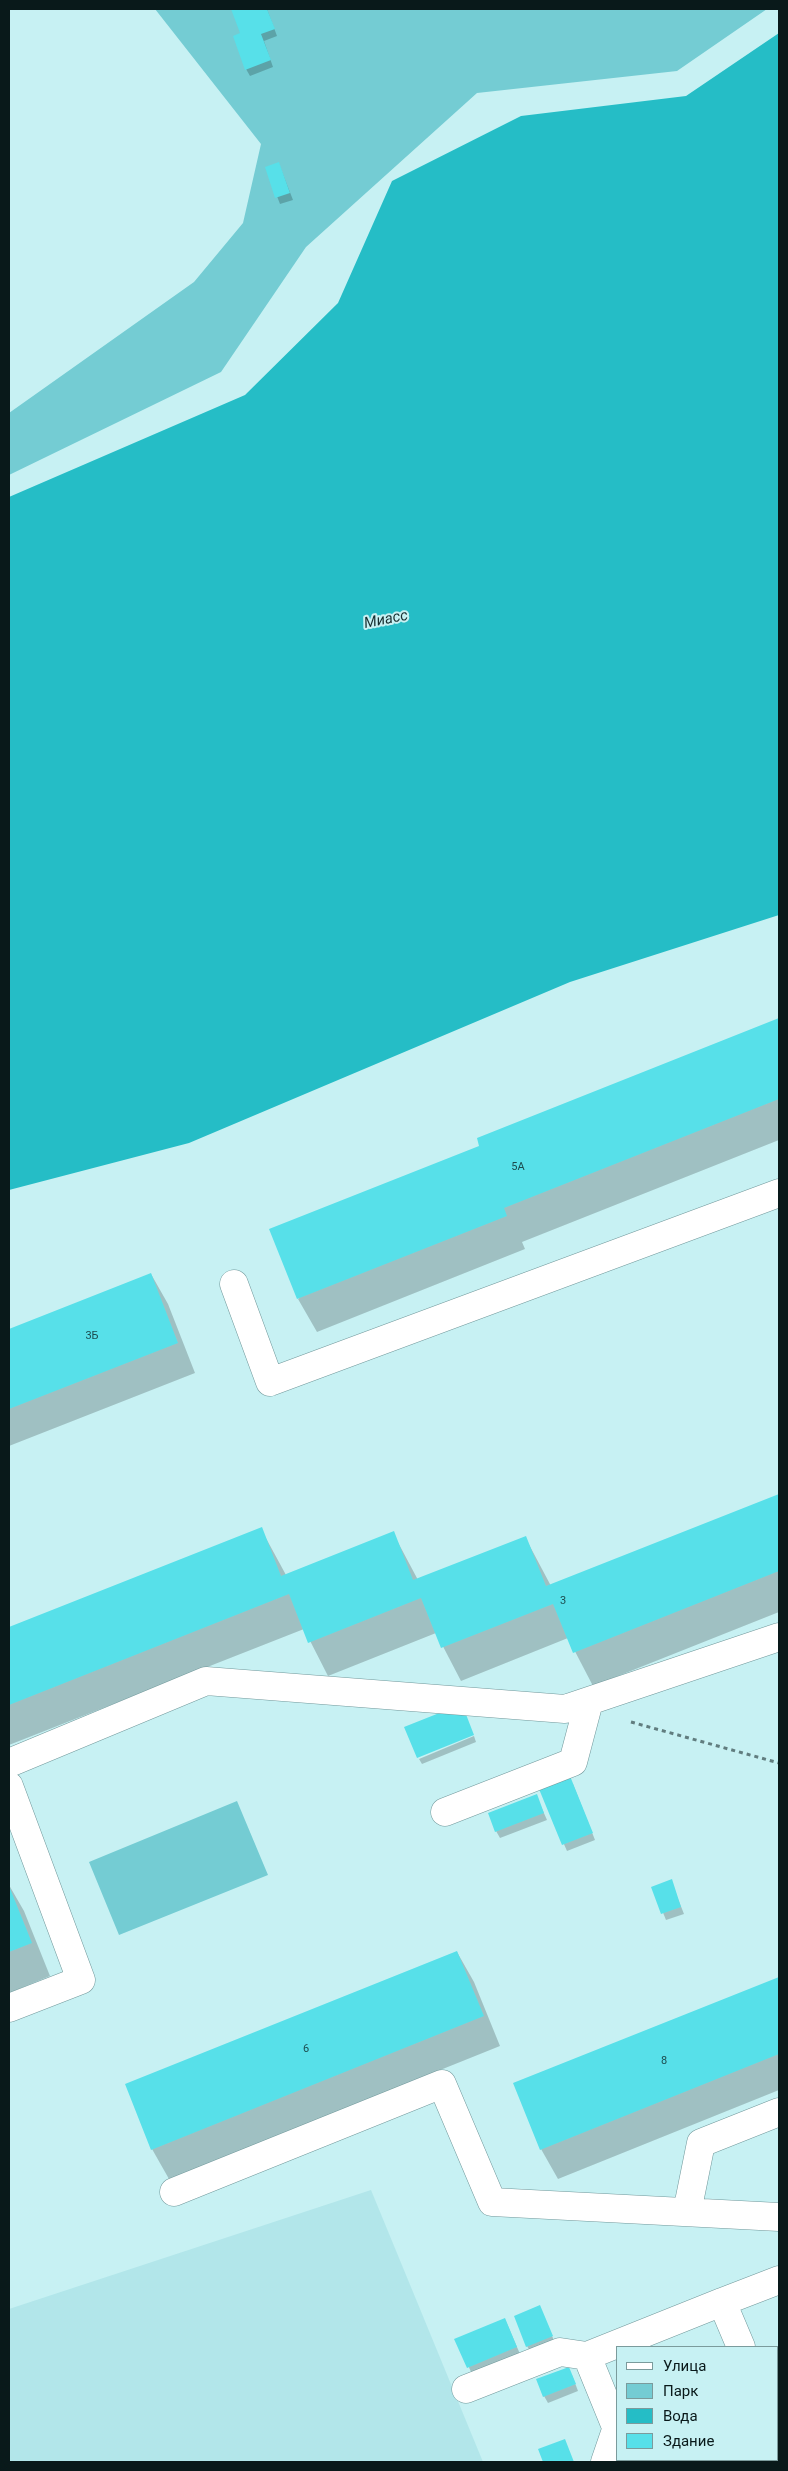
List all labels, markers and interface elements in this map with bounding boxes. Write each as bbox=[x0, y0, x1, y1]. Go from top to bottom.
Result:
water label: Миасс bbox=[363, 607, 409, 633]
house number: 5А bbox=[511, 1160, 525, 1174]
house number: 3Б bbox=[85, 1329, 99, 1343]
house number: 3 bbox=[560, 1594, 566, 1608]
house number: 6 bbox=[303, 2042, 309, 2056]
house number: 8 bbox=[661, 2054, 667, 2068]
legend bbox=[616, 2346, 778, 2461]
text: Улица bbox=[663, 2357, 706, 2375]
text: Парк bbox=[663, 2382, 698, 2400]
text: Вода bbox=[663, 2407, 698, 2425]
text: Здание bbox=[663, 2432, 714, 2450]

